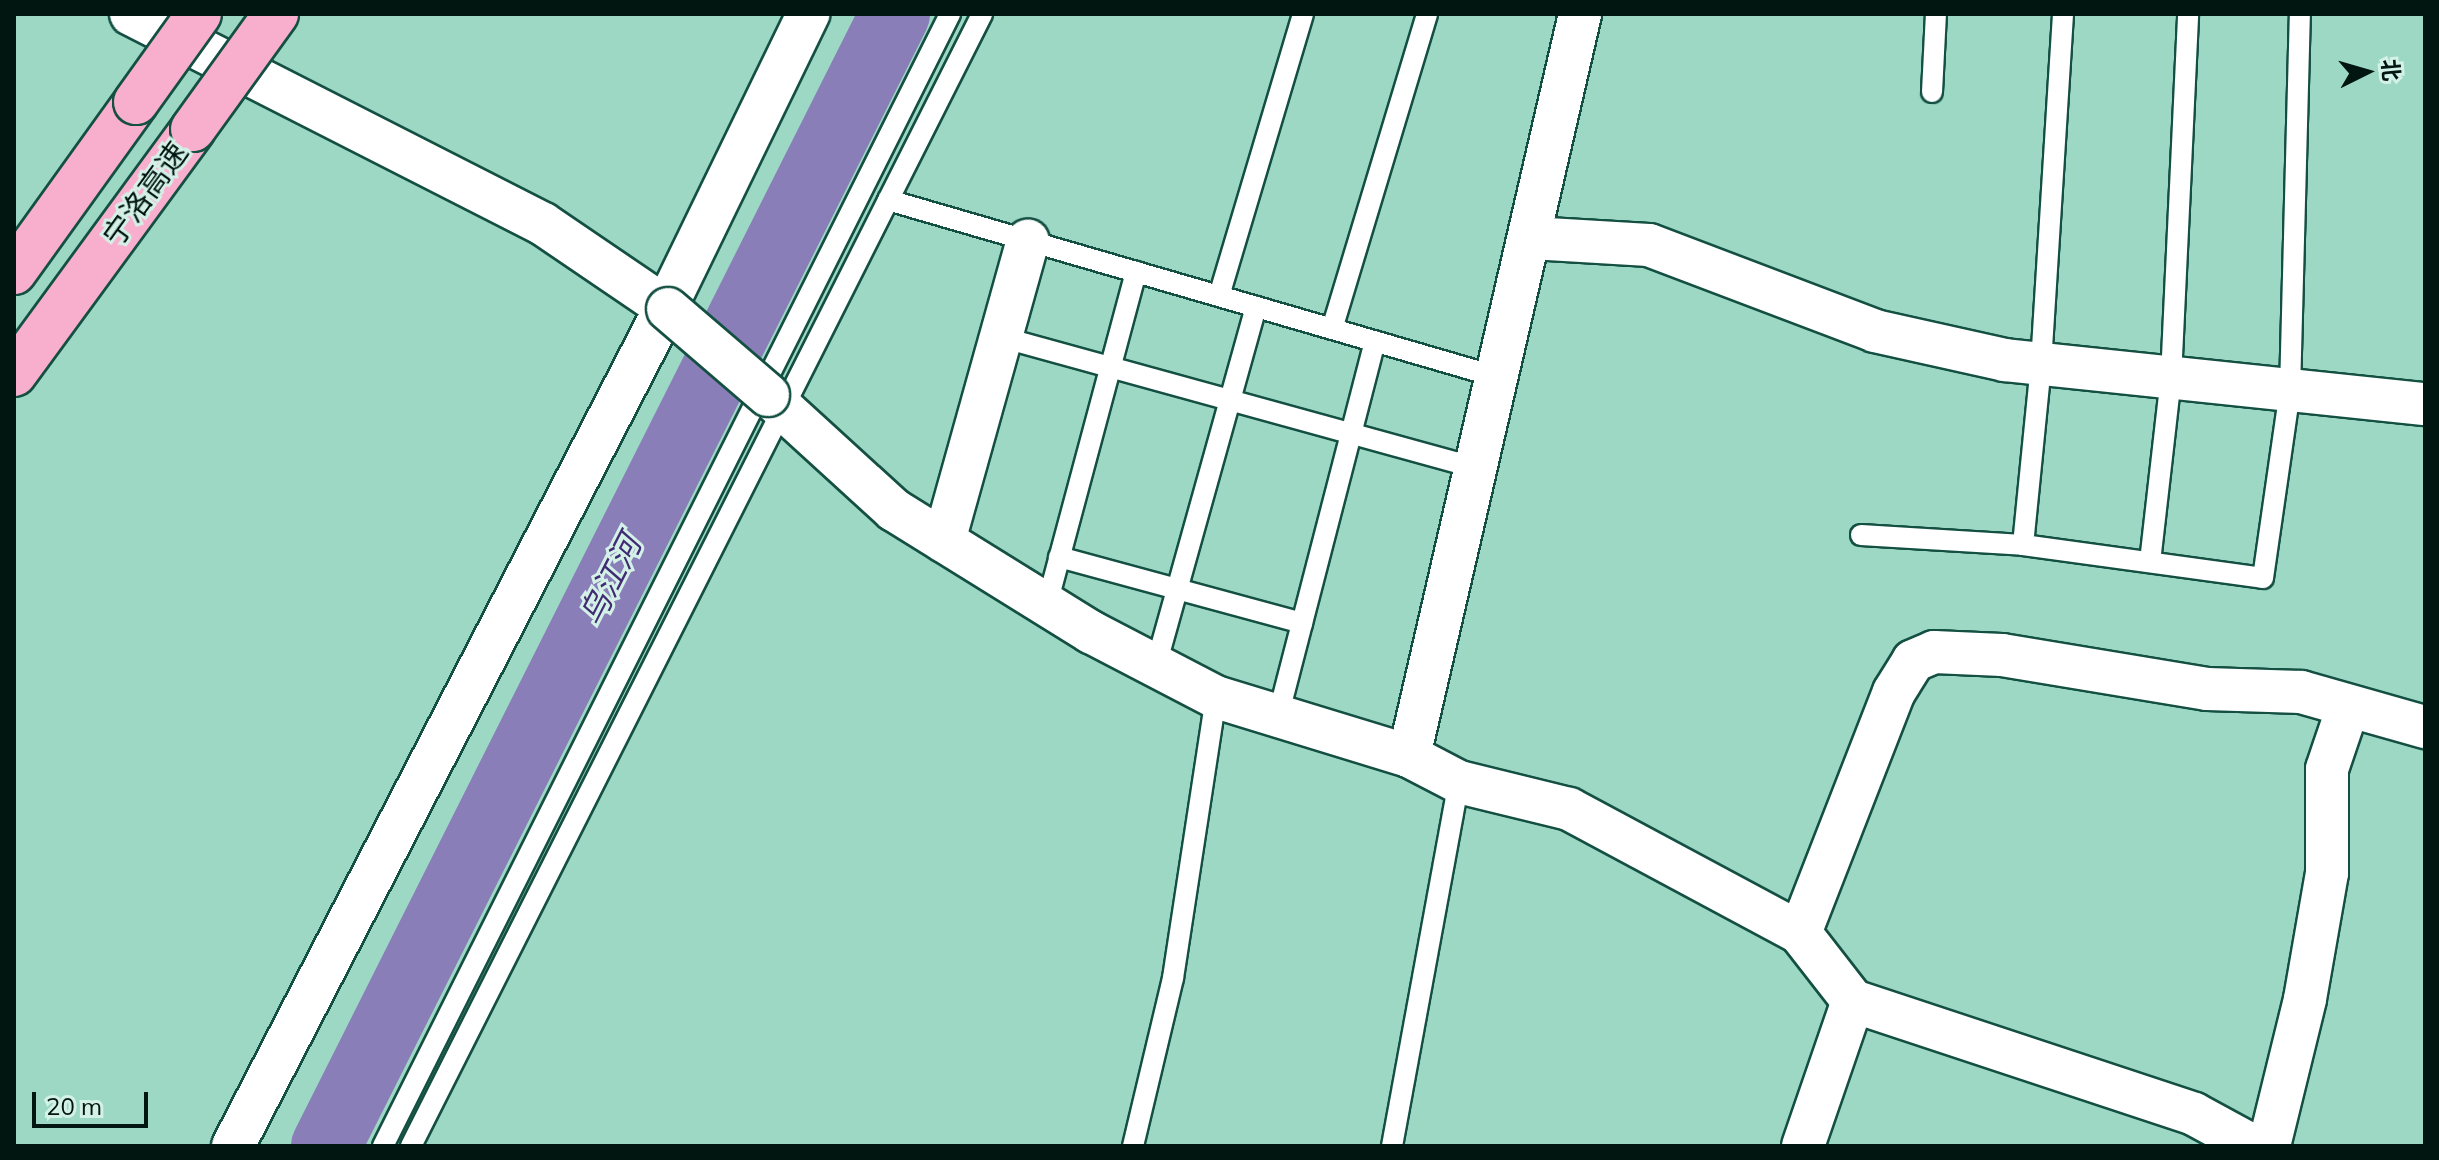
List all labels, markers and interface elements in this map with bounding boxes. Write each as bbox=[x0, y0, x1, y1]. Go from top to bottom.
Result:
north arrow bbox=[2327, 32, 2407, 112]
text: 北 bbox=[2376, 58, 2406, 82]
street label: 宁洛高速 bbox=[95, 135, 195, 253]
water label: 乌江河 bbox=[571, 529, 649, 631]
scale bar bbox=[36, 1076, 152, 1126]
text: 20 m bbox=[46, 1091, 102, 1121]

